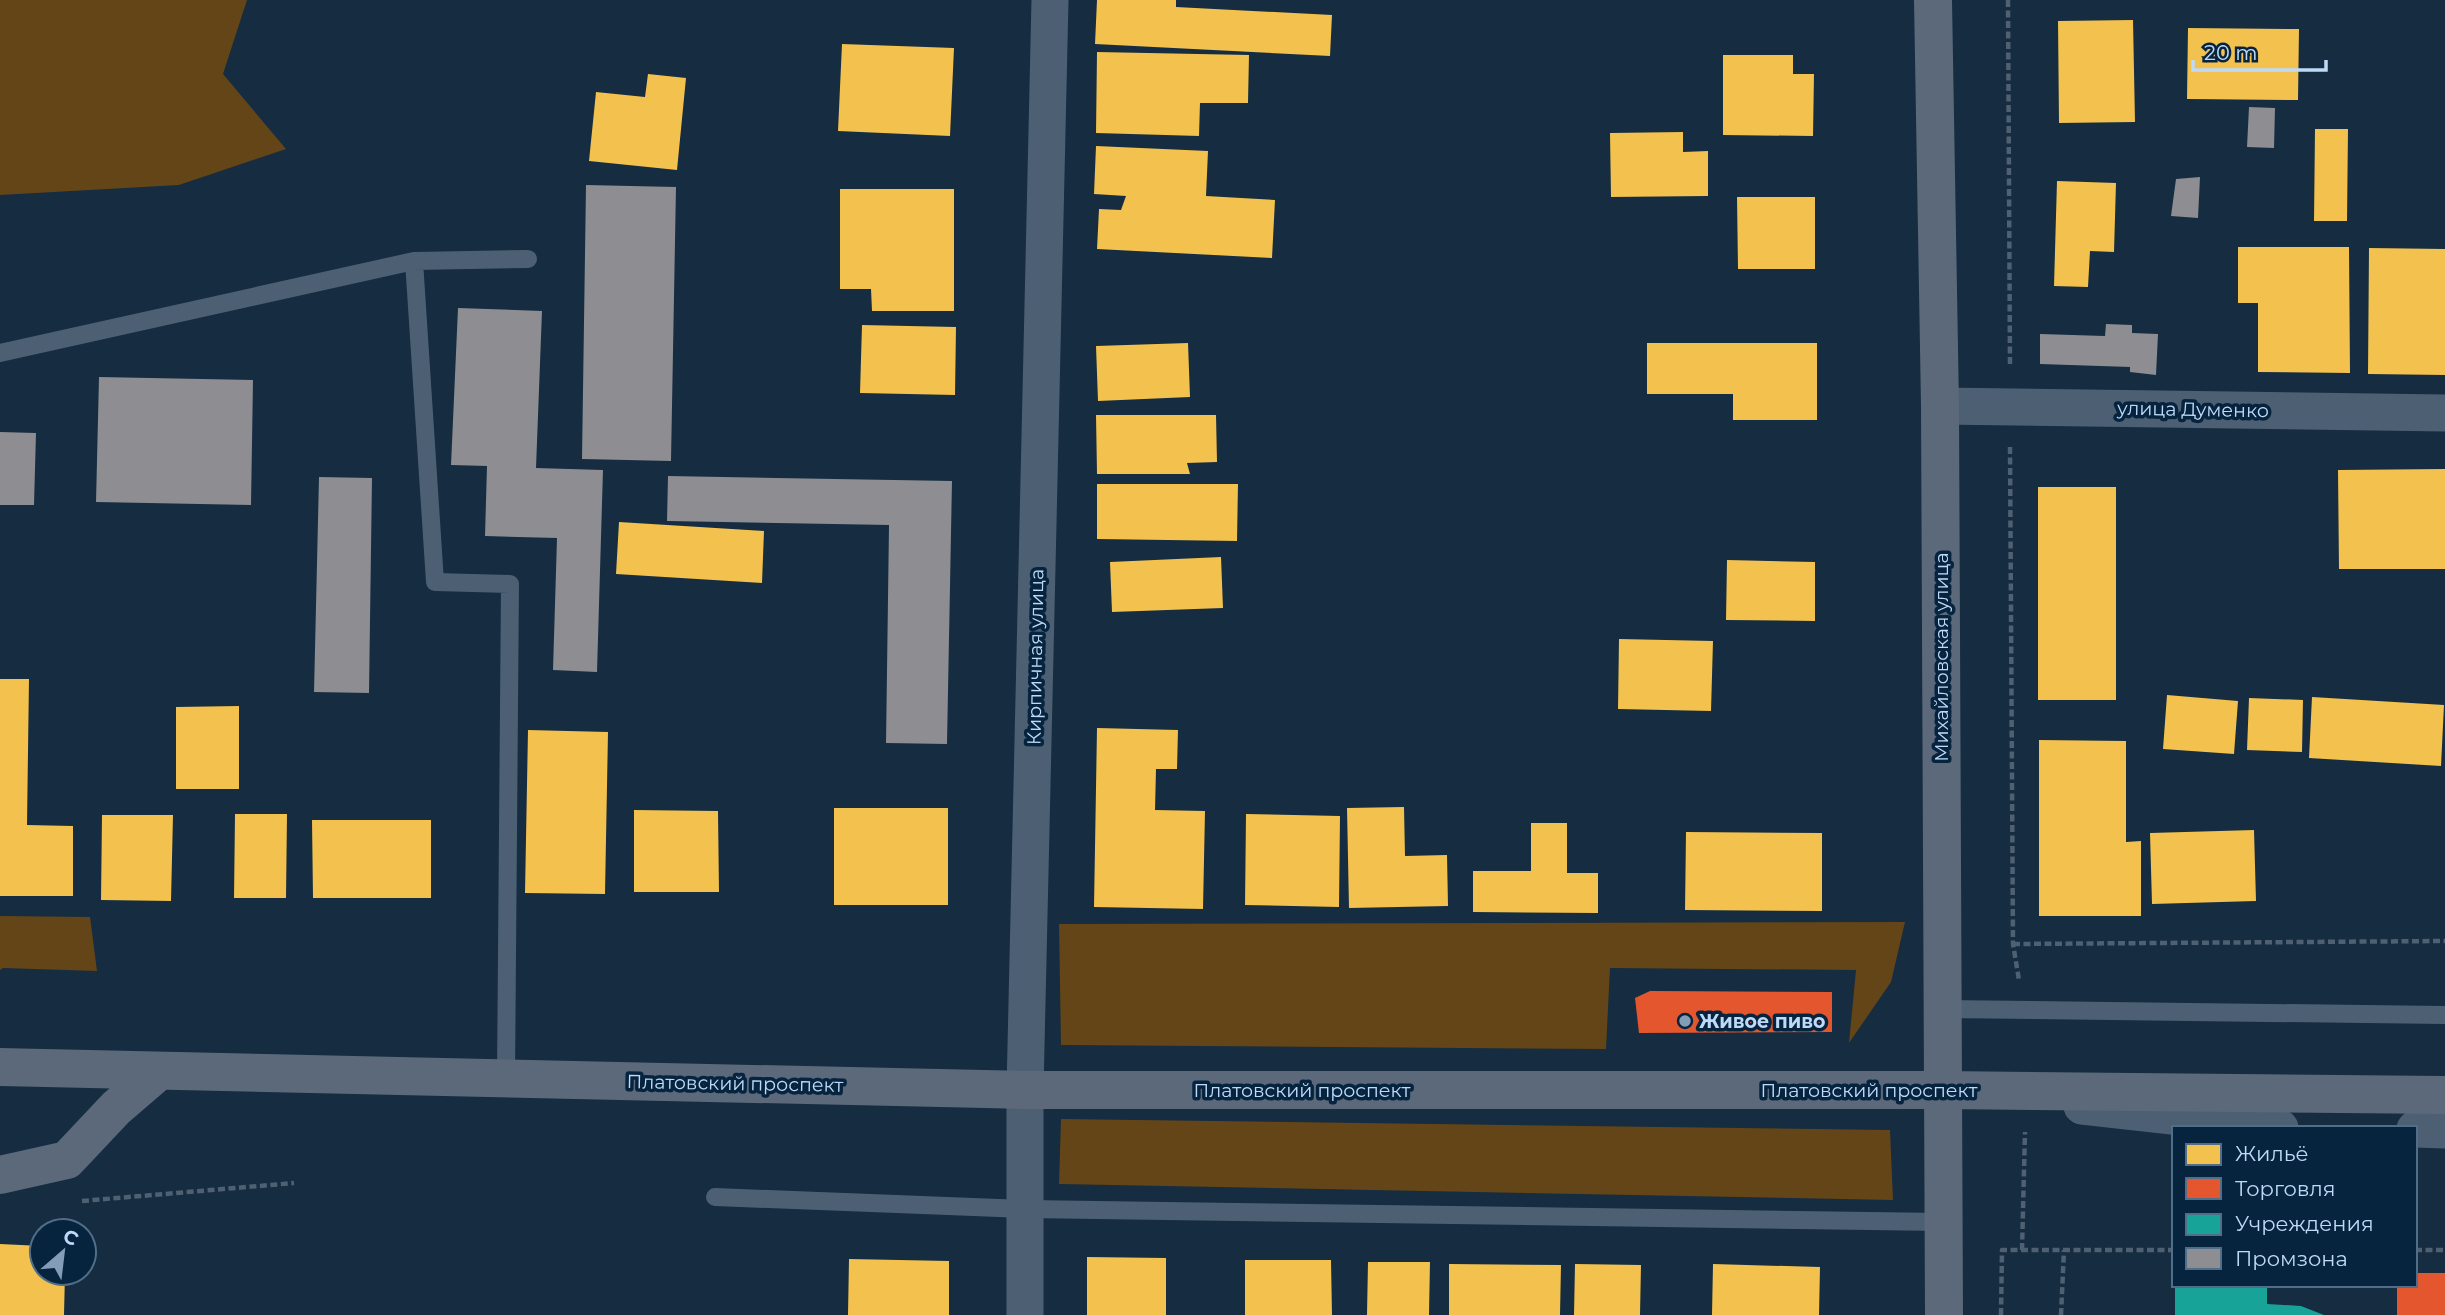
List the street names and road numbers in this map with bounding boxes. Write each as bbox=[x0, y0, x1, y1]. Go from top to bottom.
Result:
street label: улица Думенко bbox=[2116, 397, 2269, 422]
street label: Михайловская улица bbox=[1930, 552, 1953, 762]
street label: Кирпичная улица bbox=[1022, 569, 1049, 745]
street label: Платовский проспект bbox=[626, 1070, 844, 1097]
street label: Платовский проспект bbox=[1194, 1079, 1410, 1102]
street label: Платовский проспект bbox=[1761, 1079, 1977, 1102]

